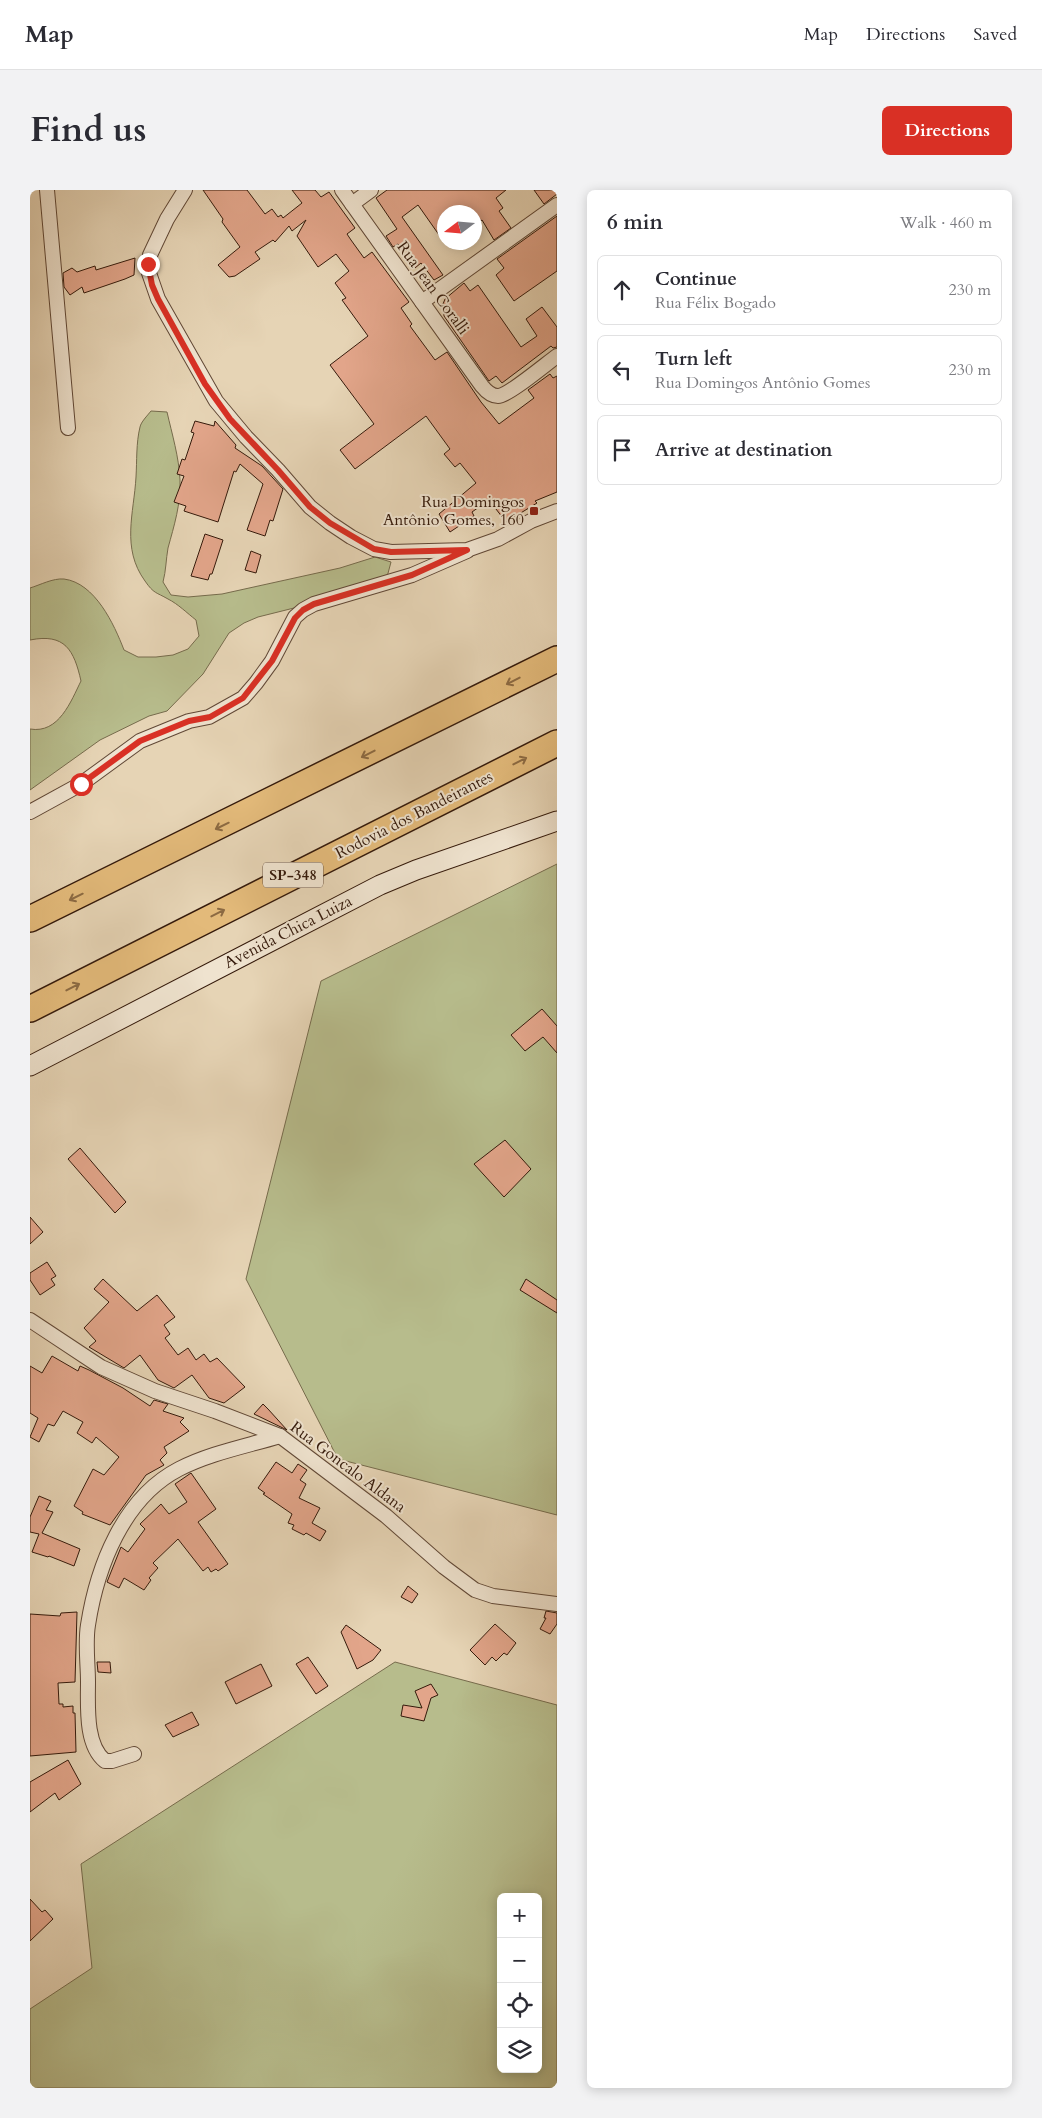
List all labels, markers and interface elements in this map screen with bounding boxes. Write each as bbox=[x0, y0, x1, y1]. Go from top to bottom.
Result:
text: Map bbox=[25, 18, 74, 51]
text: Map bbox=[804, 22, 838, 47]
text: Directions bbox=[866, 22, 945, 47]
text: Saved bbox=[973, 22, 1017, 47]
text: Find us bbox=[30, 106, 146, 154]
button: Directions bbox=[882, 106, 1012, 155]
north arrow bbox=[437, 205, 482, 250]
text: 6 min bbox=[607, 208, 663, 237]
text: Walk · 460 m bbox=[900, 212, 992, 234]
street label: Rua Jean Coralli bbox=[392, 237, 475, 339]
route end bbox=[137, 253, 160, 276]
text: Continue bbox=[655, 266, 737, 292]
icon: ahead bbox=[608, 276, 636, 304]
text: 230 m bbox=[949, 279, 991, 301]
text: Rua Félix Bogado bbox=[655, 292, 776, 314]
text: Turn left bbox=[655, 346, 732, 372]
icon: left bbox=[608, 356, 636, 384]
text: 230 m bbox=[949, 359, 991, 381]
text: Rua Domingos Antônio Gomes bbox=[655, 372, 870, 394]
icon: arrive bbox=[608, 436, 636, 464]
text: Arrive at destination bbox=[655, 437, 832, 463]
place label: Rua Domingos Antônio Gomes, 160 bbox=[383, 491, 524, 531]
marker: Rua Domingos Antônio Gomes, 160 bbox=[528, 505, 540, 517]
one-way arrow bbox=[506, 676, 521, 686]
one-way arrow bbox=[361, 749, 376, 759]
one-way arrow bbox=[512, 756, 527, 766]
street label: Rodovia dos Bandeirantes bbox=[331, 766, 497, 864]
route start bbox=[70, 773, 93, 796]
one-way arrow bbox=[215, 821, 230, 831]
road number: SP-348 bbox=[263, 862, 323, 888]
street label: Avenida Chica Luiza bbox=[220, 890, 356, 974]
one-way arrow bbox=[69, 893, 84, 902]
one-way arrow bbox=[210, 908, 225, 917]
one-way arrow bbox=[66, 982, 81, 992]
street label: Rua Goncalo Aldana bbox=[286, 1416, 410, 1518]
map controls bbox=[497, 1893, 542, 2073]
button: + bbox=[497, 1893, 542, 1938]
button: − bbox=[497, 1938, 542, 1983]
button: locate bbox=[497, 1983, 542, 2028]
button: layers bbox=[497, 2028, 542, 2073]

